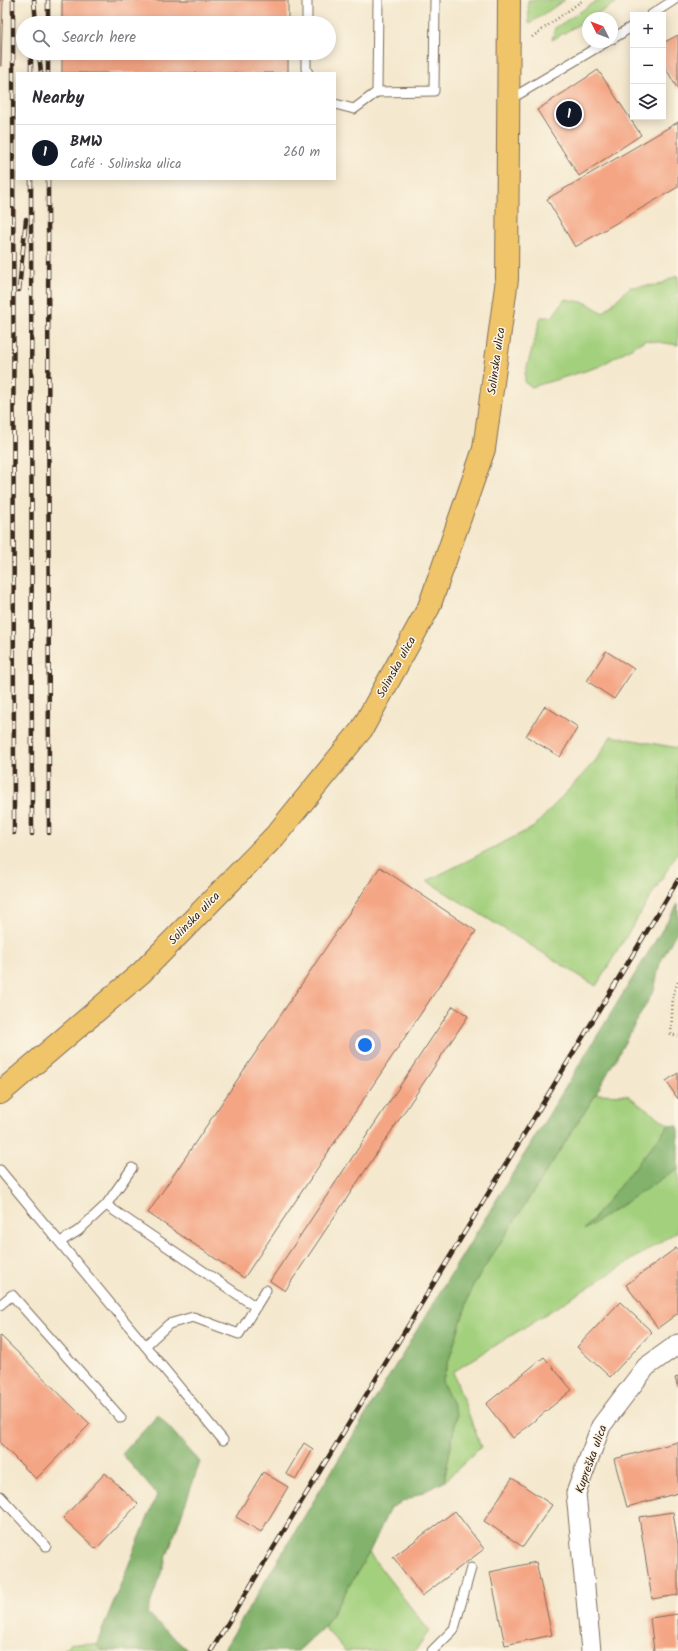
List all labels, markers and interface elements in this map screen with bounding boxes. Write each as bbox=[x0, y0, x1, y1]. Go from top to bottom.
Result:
north arrow bbox=[582, 12, 618, 48]
map controls bbox=[630, 12, 666, 120]
button: + bbox=[630, 12, 666, 48]
search box bbox=[16, 16, 336, 60]
text: Search here bbox=[62, 26, 136, 50]
icon: search bbox=[30, 27, 52, 49]
button: − bbox=[630, 48, 666, 84]
button: layers bbox=[630, 84, 666, 120]
text: Nearby bbox=[32, 85, 84, 112]
pin: 1 bbox=[556, 99, 582, 129]
text: BMW bbox=[70, 130, 102, 154]
text: 1 bbox=[43, 142, 47, 163]
text: 260 m bbox=[283, 142, 320, 163]
text: Café · Solinska ulica bbox=[70, 154, 181, 175]
street label: Solinska ulica bbox=[482, 326, 511, 396]
street label: Solinska ulica bbox=[372, 633, 421, 701]
street label: Solinska ulica bbox=[164, 887, 225, 949]
your location bbox=[355, 1035, 375, 1055]
street label: Kupreška ulica bbox=[570, 1422, 613, 1496]

